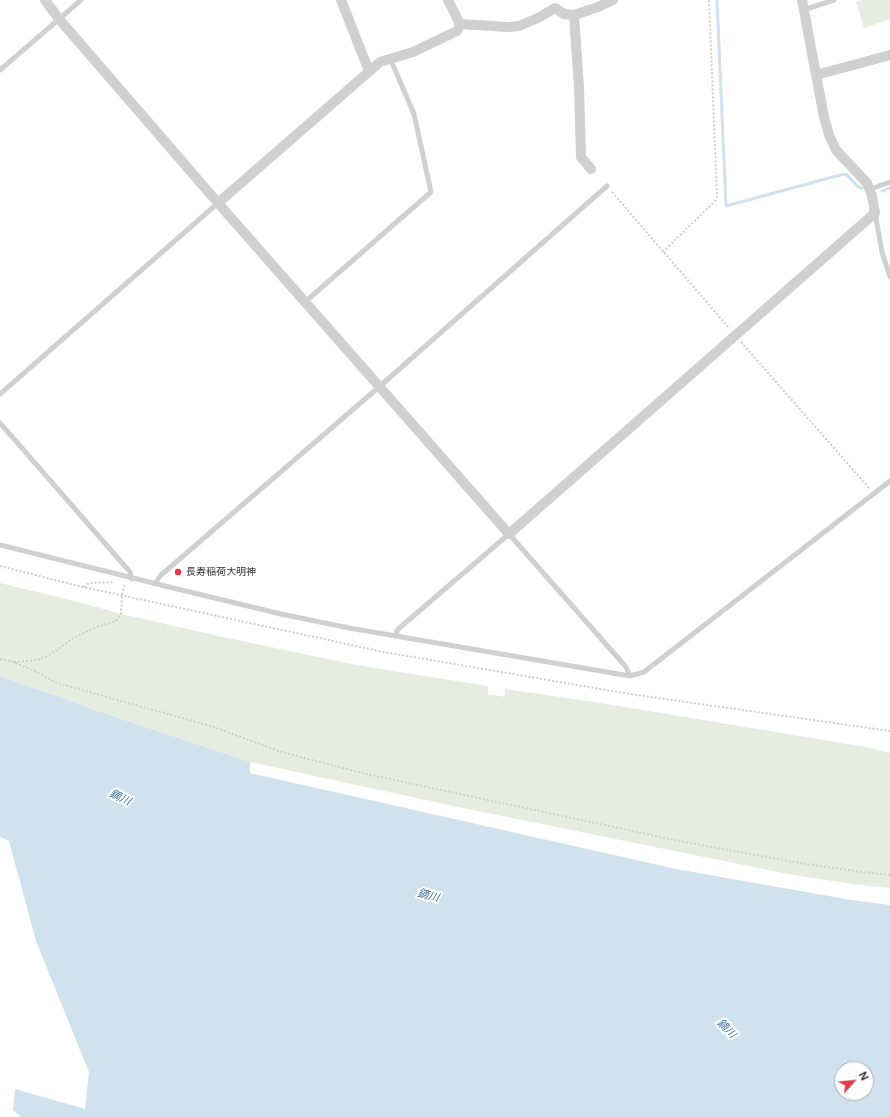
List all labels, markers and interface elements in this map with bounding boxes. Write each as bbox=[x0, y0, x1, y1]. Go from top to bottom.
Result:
place label: 長寿稲荷大明神 bbox=[186, 566, 256, 578]
marker: 長寿稲荷大明神 bbox=[173, 567, 183, 577]
water label: 鏑川 bbox=[107, 787, 133, 809]
water label: 鏑川 bbox=[416, 887, 440, 905]
water label: 鏑川 bbox=[714, 1017, 738, 1041]
north arrow bbox=[834, 1061, 874, 1101]
text: N bbox=[856, 1069, 872, 1083]

